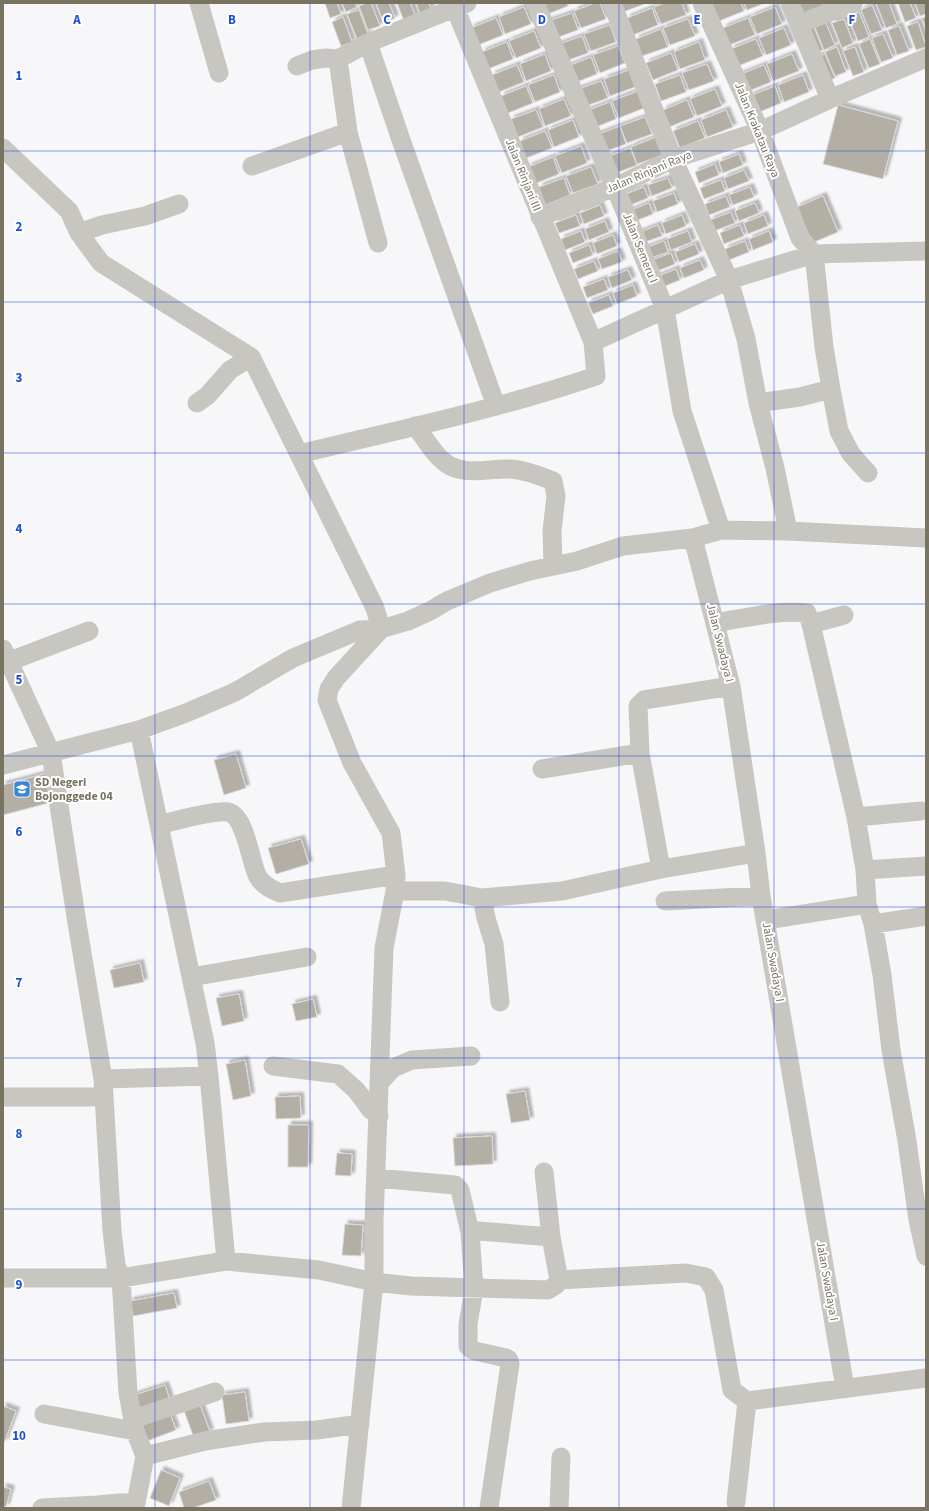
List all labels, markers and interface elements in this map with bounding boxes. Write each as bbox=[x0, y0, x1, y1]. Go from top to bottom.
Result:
text: A bbox=[72, 11, 81, 29]
text: B bbox=[228, 11, 236, 29]
text: C bbox=[383, 11, 391, 29]
text: D bbox=[538, 11, 546, 29]
text: E bbox=[693, 11, 701, 29]
text: F bbox=[849, 11, 856, 29]
text: 1 bbox=[16, 67, 23, 85]
street label: Jalan Krakatau Raya bbox=[730, 80, 784, 180]
street label: Jalan Rinjani III bbox=[501, 136, 545, 214]
street label: Jalan Rinjani Raya bbox=[604, 146, 694, 198]
street label: Jalan Semeru I bbox=[618, 210, 662, 286]
text: 2 bbox=[16, 218, 23, 236]
text: 3 bbox=[16, 369, 23, 387]
text: 4 bbox=[16, 520, 23, 538]
street label: Jalan Swadaya I bbox=[702, 602, 738, 684]
text: 5 bbox=[16, 671, 23, 689]
place label: SD Negeri Bojonggede 04 bbox=[35, 774, 113, 805]
school or university icon: SD Negeri Bojonggede 04 bbox=[12, 779, 32, 799]
text: 6 bbox=[16, 823, 23, 841]
street label: Jalan Swadaya I bbox=[758, 921, 788, 1003]
text: 7 bbox=[16, 974, 23, 992]
text: 8 bbox=[16, 1125, 23, 1143]
street label: Jalan Swadaya I bbox=[812, 1240, 842, 1322]
text: 9 bbox=[16, 1276, 23, 1294]
text: 10 bbox=[12, 1427, 26, 1445]

